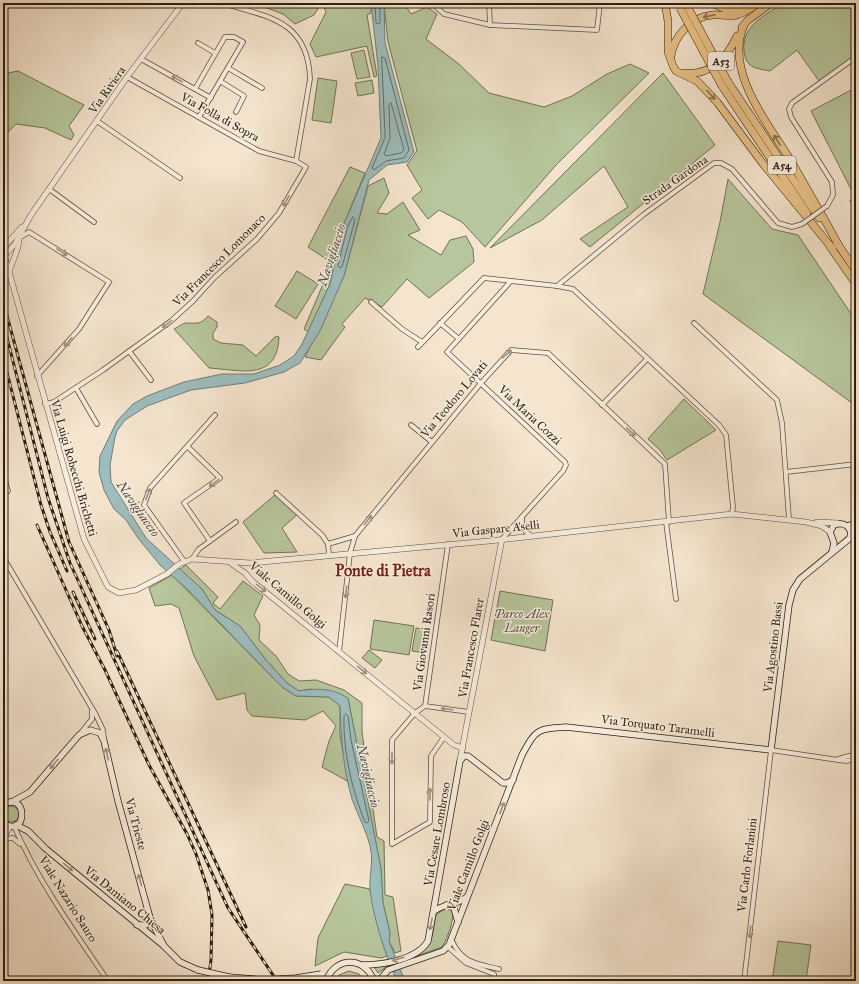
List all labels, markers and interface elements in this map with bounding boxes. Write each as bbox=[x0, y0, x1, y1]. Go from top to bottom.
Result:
one-way arrow bbox=[703, 13, 716, 21]
road number: A53 bbox=[708, 52, 734, 70]
street label: Via Riviera bbox=[85, 63, 129, 117]
one-way arrow bbox=[171, 74, 183, 82]
street label: Via Folla di Sopra bbox=[177, 89, 263, 145]
one-way arrow bbox=[707, 90, 716, 100]
one-way arrow bbox=[773, 135, 781, 146]
street label: Strada Gardona bbox=[640, 152, 711, 208]
road number: A54 bbox=[768, 156, 796, 174]
one-way arrow bbox=[282, 195, 290, 207]
street label: Via Francesco Lomonaco bbox=[169, 211, 268, 310]
water label: Navigliaccio bbox=[314, 222, 350, 289]
one-way arrow bbox=[56, 249, 68, 257]
one-way arrow bbox=[161, 320, 172, 328]
one-way arrow bbox=[63, 337, 72, 347]
one-way arrow bbox=[502, 350, 512, 359]
street label: Via Teodoro Lovati bbox=[417, 357, 491, 441]
street label: Via Maria Cozzi bbox=[495, 382, 565, 448]
street label: Via Luigi Robecchi Brichetti bbox=[47, 397, 100, 539]
one-way arrow bbox=[626, 427, 636, 436]
water label: Navigliaccio bbox=[112, 477, 163, 540]
one-way arrow bbox=[208, 479, 219, 487]
one-way arrow bbox=[145, 489, 153, 501]
one-way arrow bbox=[363, 514, 372, 525]
street label: Via Gaspare Aselli bbox=[451, 517, 541, 541]
street label: Viale Camillo Golgi bbox=[245, 558, 330, 633]
district label: Ponte di Pietra bbox=[335, 561, 432, 580]
one-way arrow bbox=[255, 584, 266, 593]
one-way arrow bbox=[342, 585, 350, 598]
street label: Via Giovanni Rasori bbox=[410, 591, 438, 693]
street label: Via Francesco Flarer bbox=[455, 596, 487, 700]
street label: Via Agostino Bassi bbox=[760, 600, 787, 694]
park label: Parco Alex Langer bbox=[495, 607, 551, 635]
one-way arrow bbox=[356, 666, 367, 675]
one-way arrow bbox=[441, 705, 454, 713]
street label: Via Torquato Taramelli bbox=[599, 712, 716, 741]
water label: Navigliaccio bbox=[353, 742, 383, 809]
one-way arrow bbox=[103, 748, 111, 761]
one-way arrow bbox=[388, 751, 396, 764]
one-way arrow bbox=[50, 759, 59, 769]
street label: Via Cesare Lombroso bbox=[421, 781, 453, 888]
one-way arrow bbox=[426, 788, 434, 801]
street label: Via Trieste bbox=[122, 795, 150, 852]
one-way arrow bbox=[499, 803, 506, 815]
street label: Via Carlo Forlanini bbox=[734, 816, 760, 914]
street label: Viale Camillo Golgi bbox=[444, 817, 493, 914]
street label: Viale Nazario Sauro bbox=[35, 853, 100, 944]
street label: Via Damiano Chiesa bbox=[81, 862, 169, 938]
one-way arrow bbox=[62, 863, 73, 871]
one-way arrow bbox=[136, 874, 143, 887]
one-way arrow bbox=[427, 917, 435, 930]
one-way arrow bbox=[746, 925, 753, 938]
one-way arrow bbox=[392, 956, 405, 963]

